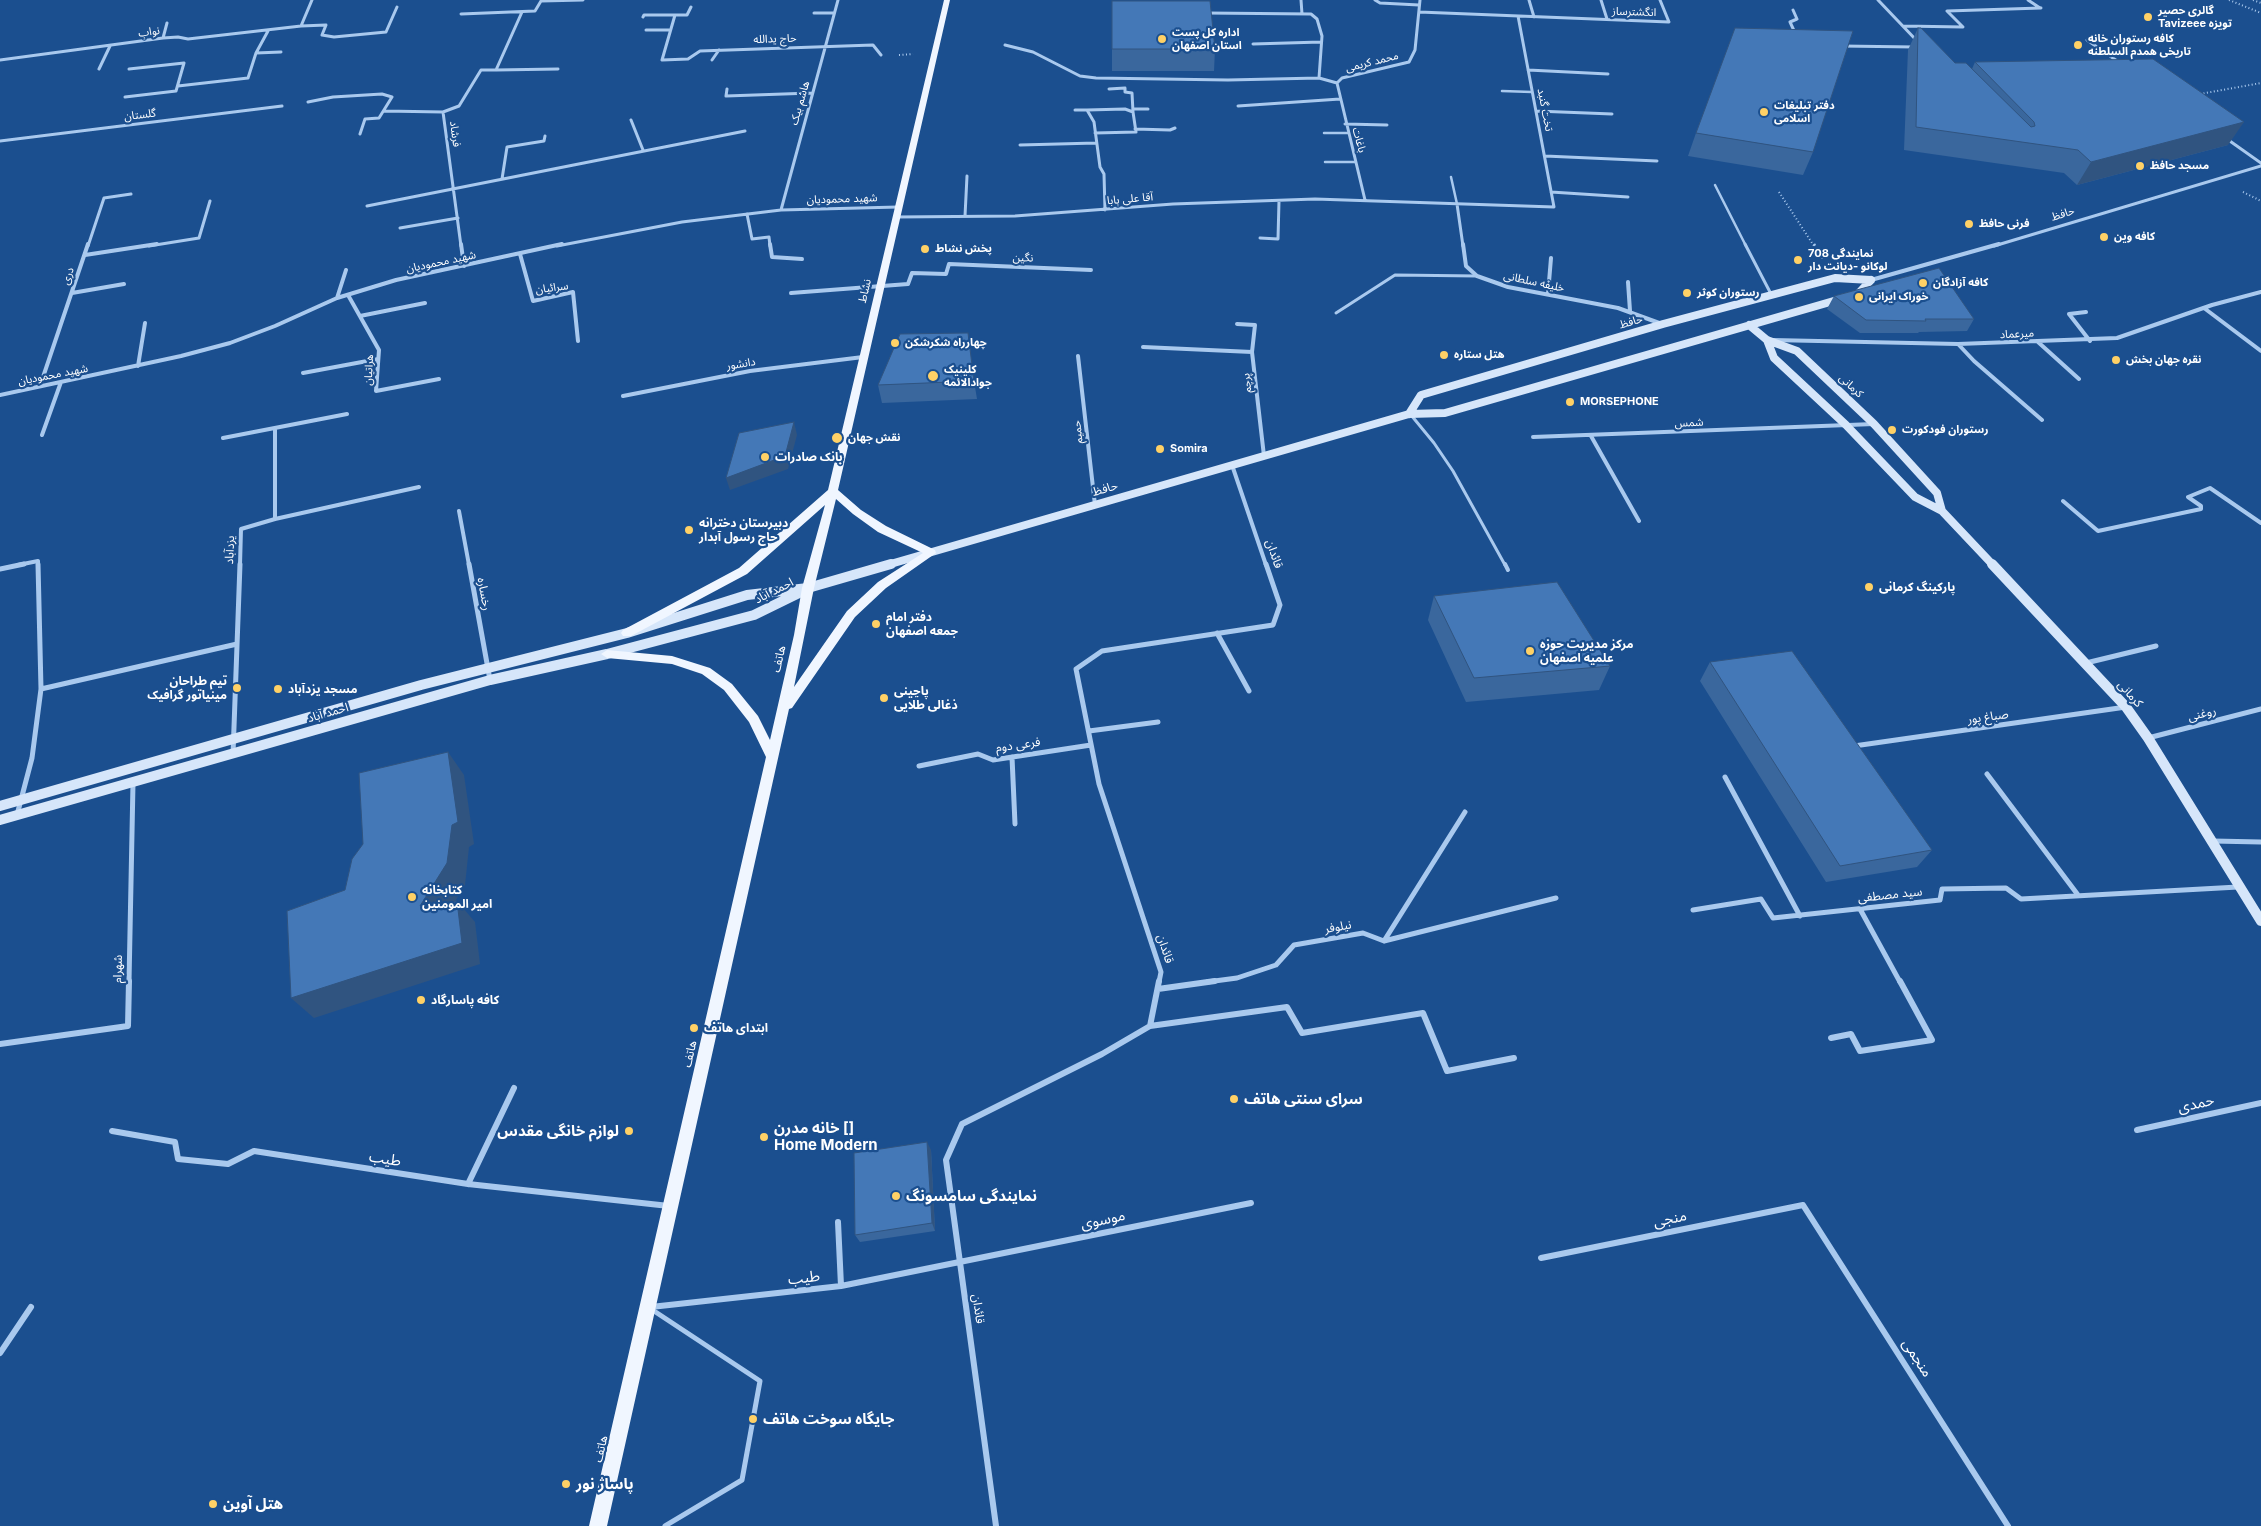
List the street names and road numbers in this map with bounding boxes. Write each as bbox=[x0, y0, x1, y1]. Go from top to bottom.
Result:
street label: انگشترساز bbox=[1612, 5, 1656, 19]
street label: نواب bbox=[137, 24, 161, 40]
street label: حاج یدالله bbox=[753, 32, 797, 46]
street label: محمد کریمی bbox=[1344, 49, 1400, 75]
street label: هاشم بیک bbox=[787, 79, 813, 127]
street label: تخت گنبد bbox=[1534, 87, 1556, 133]
street label: گلستان bbox=[123, 106, 157, 124]
street label: فرشاد bbox=[447, 120, 463, 148]
street label: باغات bbox=[1349, 126, 1369, 154]
street label: آقا علی بابا bbox=[1106, 190, 1154, 208]
street label: شهید محمودیان bbox=[806, 191, 878, 207]
street label: حافظ bbox=[2050, 204, 2076, 224]
street label: شهید محمودیان bbox=[405, 248, 477, 276]
street label: نگین bbox=[1012, 251, 1034, 265]
street label: دری bbox=[59, 266, 77, 286]
street label: خلیفه سلطانی bbox=[1502, 269, 1566, 295]
street label: نشاط bbox=[856, 278, 874, 304]
street label: سرائیان bbox=[535, 279, 569, 297]
street label: حافظ bbox=[1618, 312, 1644, 332]
street label: میرعماد bbox=[2000, 327, 2034, 341]
street label: هراتیان bbox=[362, 354, 376, 386]
street label: دانشور bbox=[725, 355, 757, 373]
street label: شهید محمودیان bbox=[17, 362, 89, 388]
street label: کرمانی bbox=[1836, 371, 1866, 401]
street label: پرچم bbox=[1239, 372, 1255, 394]
street label: شمس bbox=[1674, 416, 1704, 430]
street label: حمیم bbox=[1070, 420, 1086, 444]
street label: حافظ bbox=[1091, 479, 1119, 499]
street label: یزدآباد bbox=[222, 535, 238, 565]
street label: قائدان bbox=[1262, 538, 1286, 570]
street label: احمد آباد bbox=[752, 575, 796, 607]
street label: رخساره bbox=[474, 576, 494, 612]
street label: هاتف bbox=[769, 644, 789, 674]
street label: کرمانی bbox=[2114, 678, 2146, 710]
street label: احمد آباد bbox=[306, 700, 350, 726]
street label: روغنی bbox=[2186, 704, 2218, 724]
street label: صباغ پور bbox=[1966, 707, 2010, 727]
street label: فرعی دوم bbox=[995, 735, 1041, 755]
street label: سید مصطفی bbox=[1857, 884, 1923, 906]
street label: نیلوفر bbox=[1323, 918, 1353, 936]
street label: قائدان bbox=[1154, 933, 1176, 965]
street label: شهرام bbox=[111, 955, 125, 983]
street label: هاتف bbox=[680, 1039, 700, 1069]
street label: حمدی bbox=[2176, 1091, 2216, 1117]
street label: طیب bbox=[368, 1148, 402, 1170]
street label: موسوی bbox=[1079, 1206, 1127, 1234]
street label: منجی bbox=[1652, 1207, 1688, 1231]
street label: طیب bbox=[787, 1267, 821, 1289]
street label: قائدان bbox=[969, 1293, 987, 1325]
street label: منجمی bbox=[1898, 1335, 1936, 1381]
street label: هاتف bbox=[591, 1434, 611, 1464]

